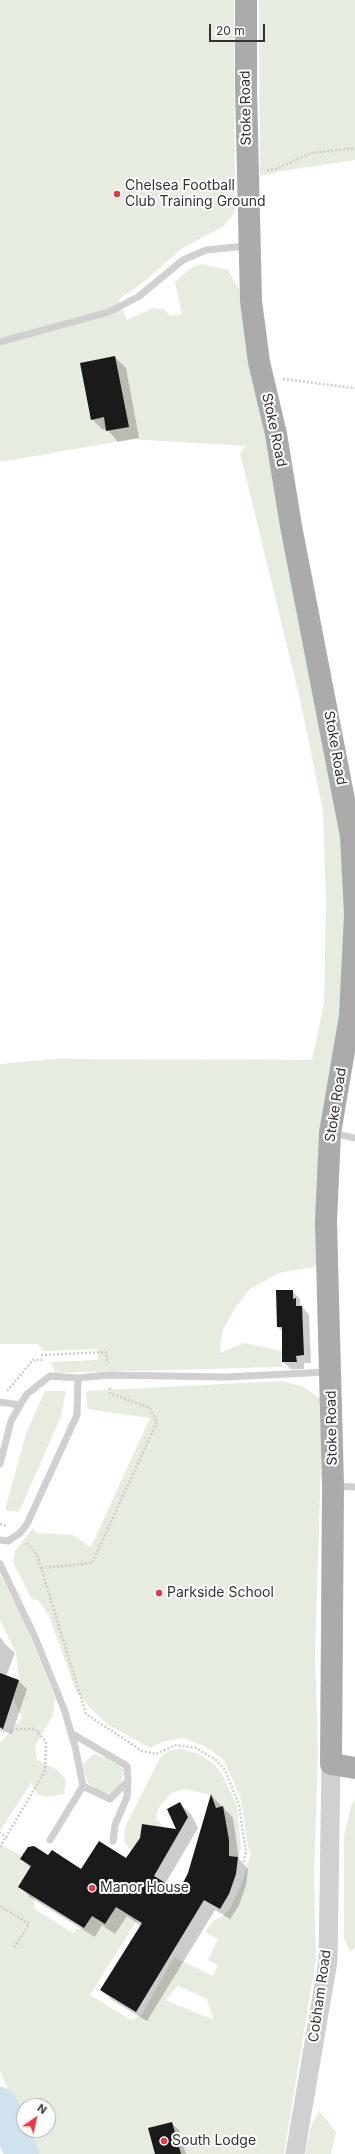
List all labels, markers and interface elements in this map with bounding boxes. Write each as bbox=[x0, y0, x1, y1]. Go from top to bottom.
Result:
scale bar bbox=[211, 16, 267, 42]
text: 20 m bbox=[216, 23, 245, 38]
street label: Stoke Road bbox=[237, 70, 255, 146]
place label: Chelsea Football Club Training Ground bbox=[125, 178, 266, 210]
marker: Chelsea Football Club Training Ground bbox=[112, 189, 122, 199]
street label: Stoke Road bbox=[258, 392, 290, 468]
street label: Stoke Road bbox=[320, 710, 350, 786]
street label: Stoke Road bbox=[322, 1067, 350, 1143]
street label: Stoke Road bbox=[323, 1390, 341, 1466]
place label: Parkside School bbox=[167, 1585, 274, 1601]
marker: Parkside School bbox=[154, 1588, 164, 1598]
place label: Manor House bbox=[100, 1880, 189, 1896]
marker: Manor House bbox=[87, 1883, 97, 1893]
street label: Cobham Road bbox=[305, 1949, 335, 2043]
north arrow bbox=[16, 2098, 56, 2138]
text: N bbox=[35, 2101, 50, 2117]
place label: South Lodge bbox=[172, 2133, 256, 2149]
marker: South Lodge bbox=[159, 2136, 169, 2146]

